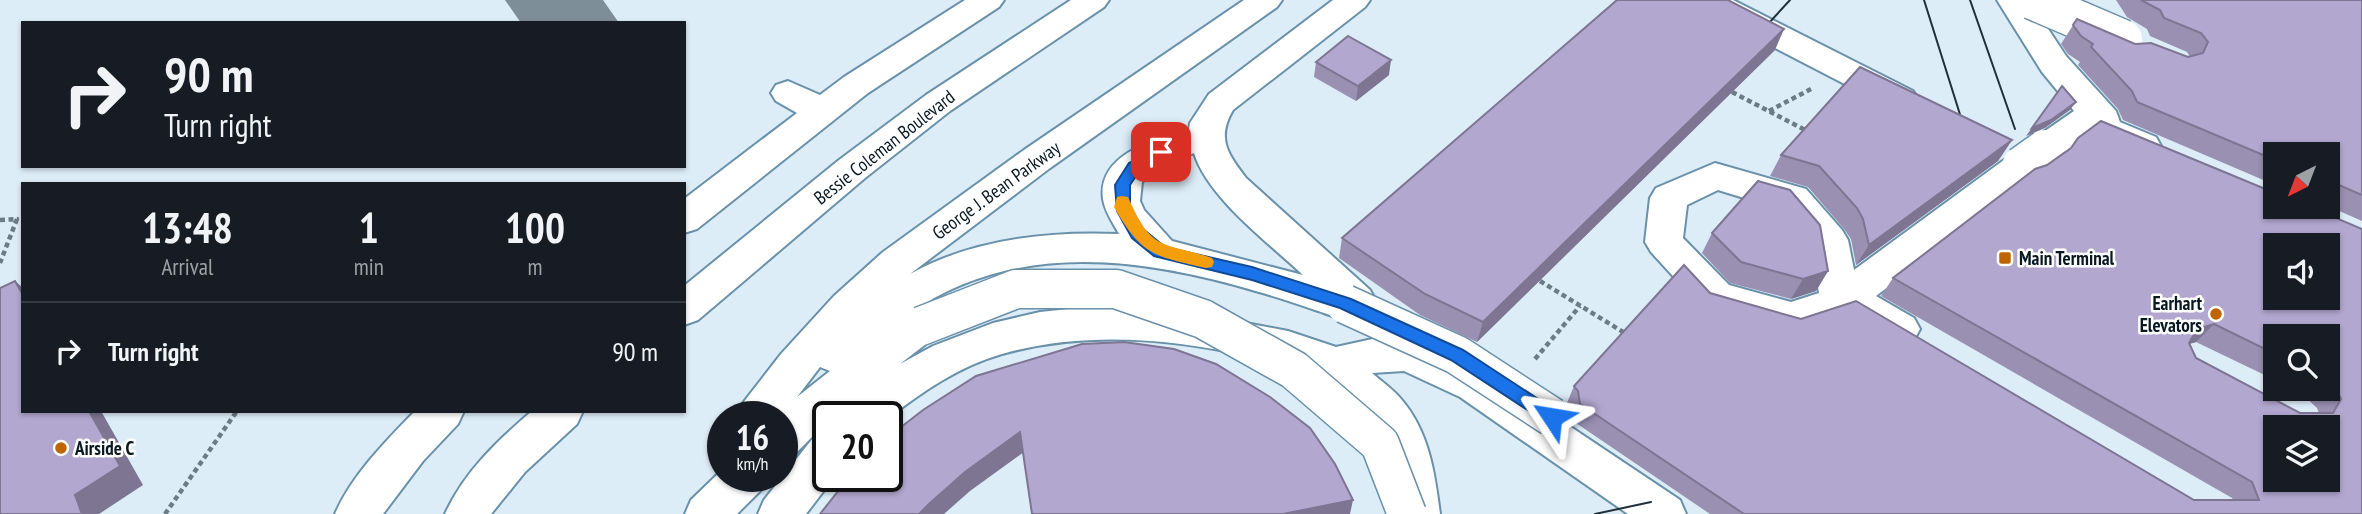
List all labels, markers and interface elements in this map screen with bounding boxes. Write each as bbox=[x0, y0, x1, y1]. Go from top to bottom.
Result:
text: 90 m bbox=[164, 42, 253, 106]
icon: right bbox=[49, 49, 140, 140]
street label: Bessie Coleman Boulevard bbox=[809, 84, 959, 210]
text: Turn right bbox=[164, 104, 272, 146]
pin bbox=[1131, 122, 1191, 182]
icon: arrive bbox=[1142, 133, 1180, 171]
street label: George J. Bean Parkway bbox=[927, 135, 1065, 244]
north arrow bbox=[2263, 142, 2340, 219]
map controls bbox=[2263, 142, 2340, 492]
text: 13:48 bbox=[142, 200, 233, 255]
text: 1 bbox=[359, 200, 379, 255]
text: 100 bbox=[505, 200, 565, 255]
button: sound bbox=[2263, 233, 2340, 310]
place label: Main Terminal bbox=[2019, 246, 2115, 270]
marker: Main Terminal bbox=[1997, 250, 2013, 266]
text: Arrival bbox=[161, 252, 213, 281]
text: min bbox=[354, 252, 384, 281]
text: m bbox=[527, 252, 542, 281]
place label: Earhart Elevators bbox=[2140, 291, 2202, 337]
marker: Earhart Elevators bbox=[2208, 306, 2224, 322]
button: search bbox=[2263, 324, 2340, 401]
icon: right bbox=[49, 332, 87, 370]
text: Turn right bbox=[108, 335, 199, 368]
text: 90 m bbox=[612, 335, 658, 368]
position arrow bbox=[1515, 380, 1589, 454]
speed limit sign: 20 bbox=[812, 401, 903, 492]
text: 16 bbox=[736, 414, 769, 460]
button: layers bbox=[2263, 415, 2340, 492]
place label: Airside C bbox=[74, 436, 135, 460]
marker: Airside C bbox=[53, 440, 69, 456]
text: km/h bbox=[737, 452, 768, 475]

